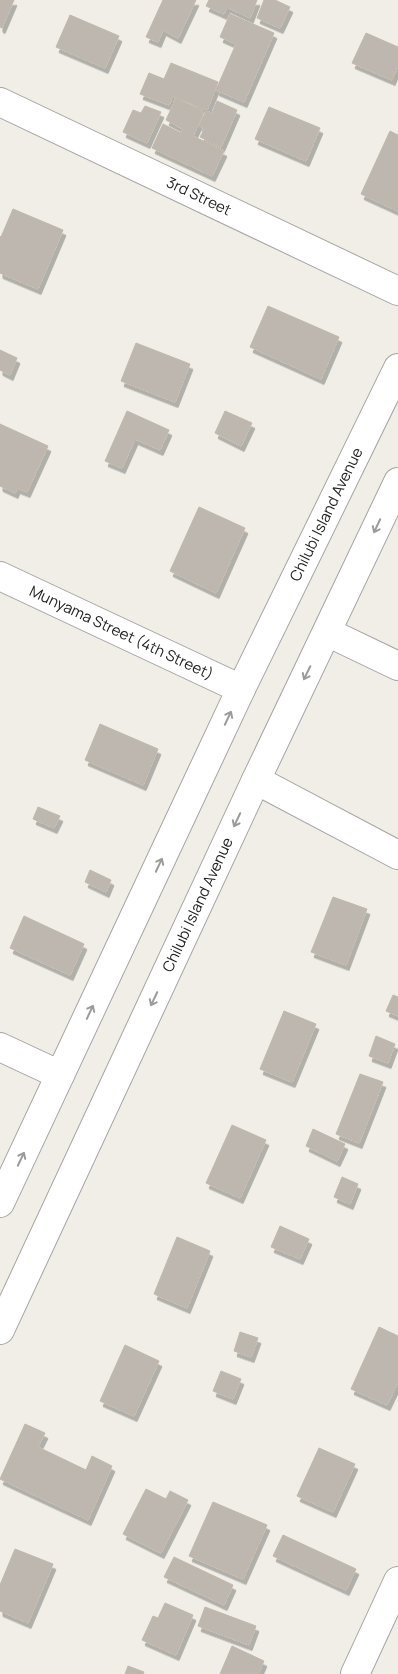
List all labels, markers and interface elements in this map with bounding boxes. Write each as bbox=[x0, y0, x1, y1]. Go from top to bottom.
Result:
street label: 3rd Street bbox=[163, 172, 235, 220]
street label: Chilubi Island Avenue bbox=[284, 444, 368, 585]
one-way arrow bbox=[372, 519, 382, 534]
street label: Munyama Street (4th Street) bbox=[26, 580, 217, 685]
one-way arrow bbox=[302, 665, 311, 680]
one-way arrow bbox=[224, 711, 233, 726]
one-way arrow bbox=[232, 812, 242, 827]
street label: Chilubi Island Avenue bbox=[157, 834, 238, 975]
one-way arrow bbox=[155, 858, 164, 873]
one-way arrow bbox=[149, 991, 158, 1006]
one-way arrow bbox=[85, 1005, 95, 1020]
one-way arrow bbox=[16, 1152, 26, 1167]

